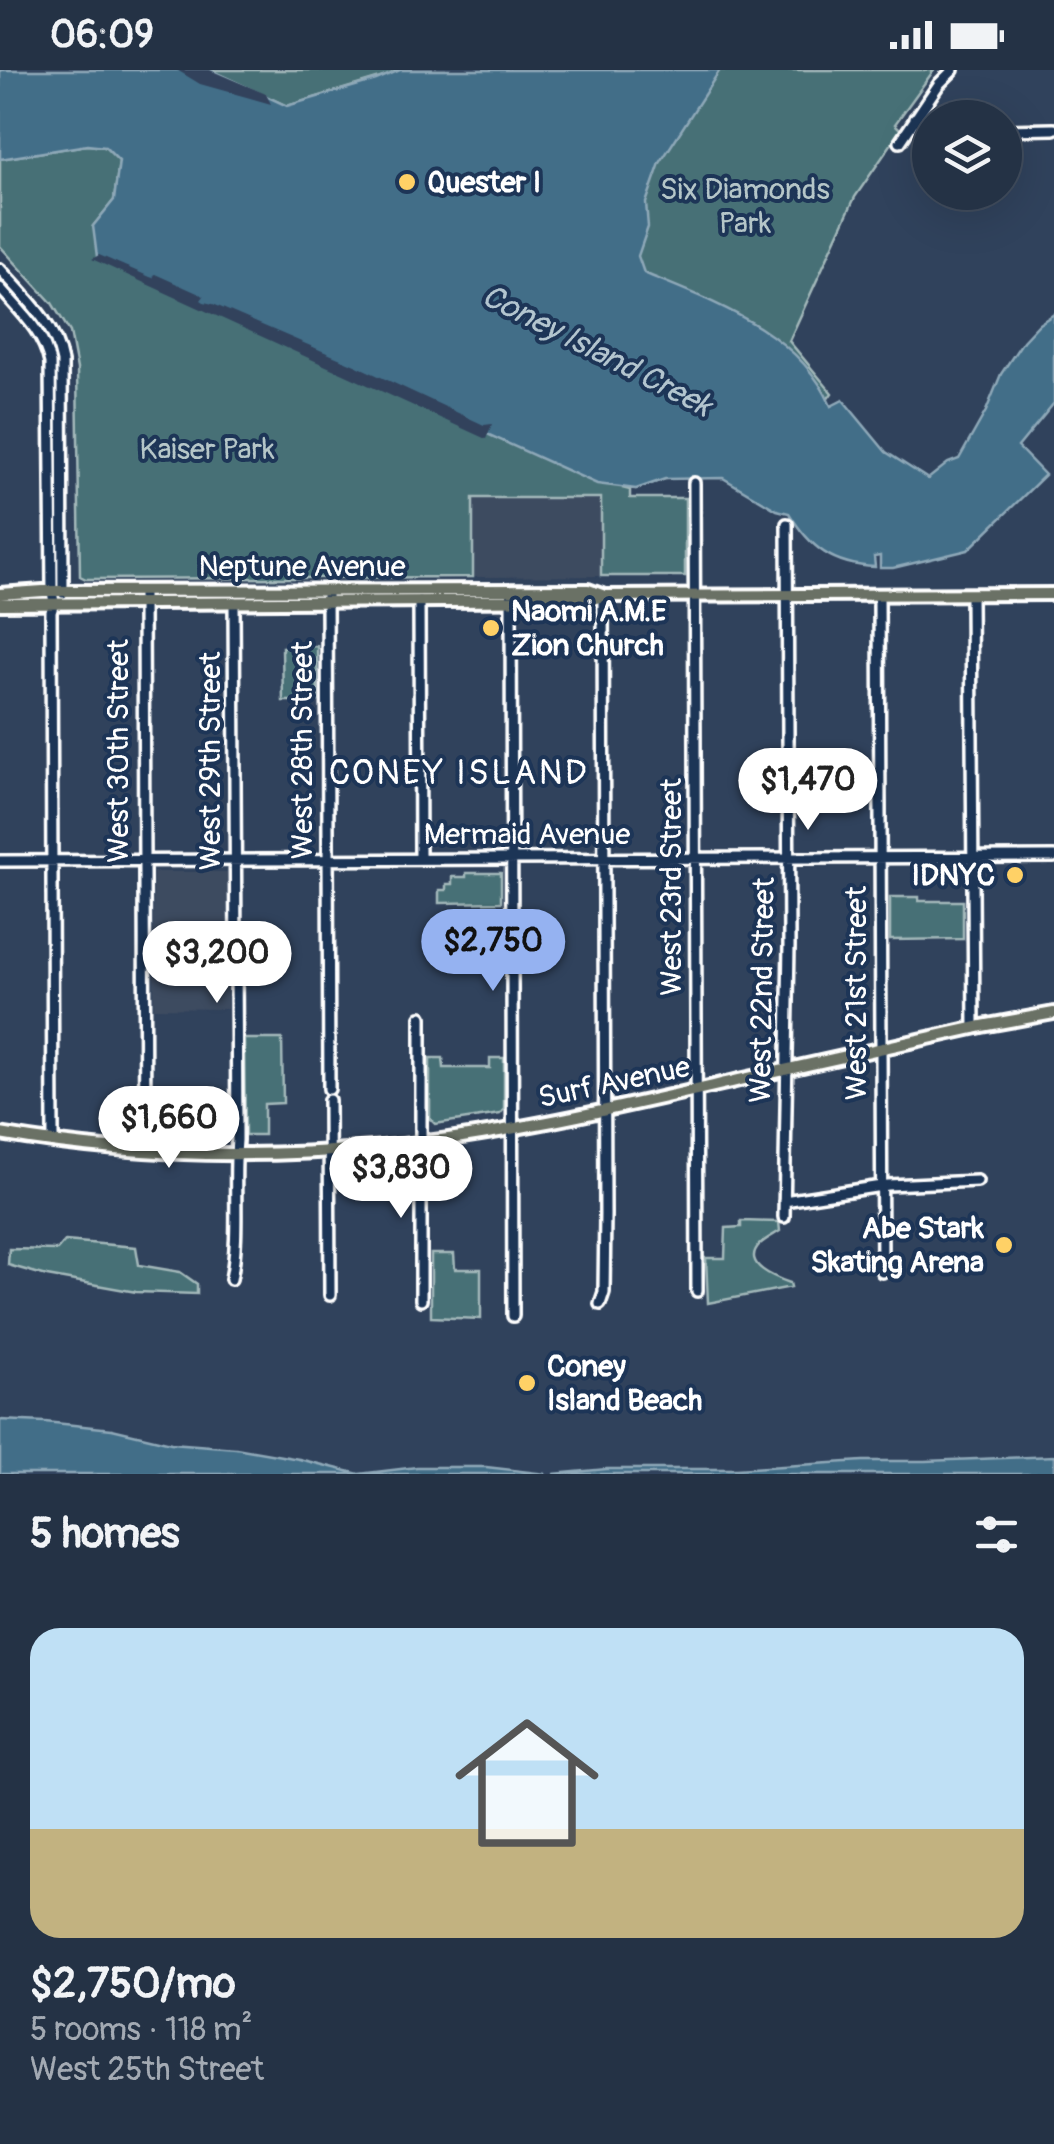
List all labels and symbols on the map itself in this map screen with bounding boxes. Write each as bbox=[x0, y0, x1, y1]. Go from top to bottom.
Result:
place label: Quester I bbox=[427, 164, 541, 201]
marker: Quester I bbox=[396, 171, 418, 193]
park label: Six Diamonds Park bbox=[660, 171, 830, 242]
water label: Coney Island Creek bbox=[475, 276, 720, 427]
park label: Kaiser Park bbox=[139, 431, 275, 468]
street label: Neptune Avenue bbox=[199, 548, 406, 585]
place label: Naomi A.M.E Zion Church bbox=[511, 593, 667, 664]
marker: Naomi A.M.E Zion Church bbox=[480, 617, 502, 639]
street label: West 30th Street bbox=[100, 638, 137, 863]
street label: West 28th Street bbox=[284, 640, 321, 859]
street label: West 29th Street bbox=[192, 651, 229, 870]
pin: $1,470 bbox=[727, 748, 889, 833]
district label: CONEY ISLAND bbox=[329, 751, 589, 795]
street label: West 23rd Street bbox=[653, 777, 690, 996]
street label: Mermaid Avenue bbox=[424, 816, 630, 853]
place label: IDNYC bbox=[912, 857, 995, 894]
marker: IDNYC bbox=[1004, 864, 1026, 886]
street label: West 22nd Street bbox=[742, 876, 783, 1103]
street label: West 21st Street bbox=[838, 885, 875, 1100]
pin: $2,750 bbox=[412, 909, 574, 994]
pin: $3,200 bbox=[136, 921, 298, 1006]
street label: Surf Avenue bbox=[535, 1048, 694, 1117]
pin: $1,660 bbox=[88, 1086, 250, 1171]
pin: $3,830 bbox=[320, 1136, 482, 1221]
place label: Abe Stark Skating Arena bbox=[811, 1210, 984, 1281]
marker: Abe Stark Skating Arena bbox=[993, 1234, 1015, 1256]
place label: Coney Island Beach bbox=[547, 1348, 702, 1419]
marker: Coney Island Beach bbox=[516, 1372, 538, 1394]

